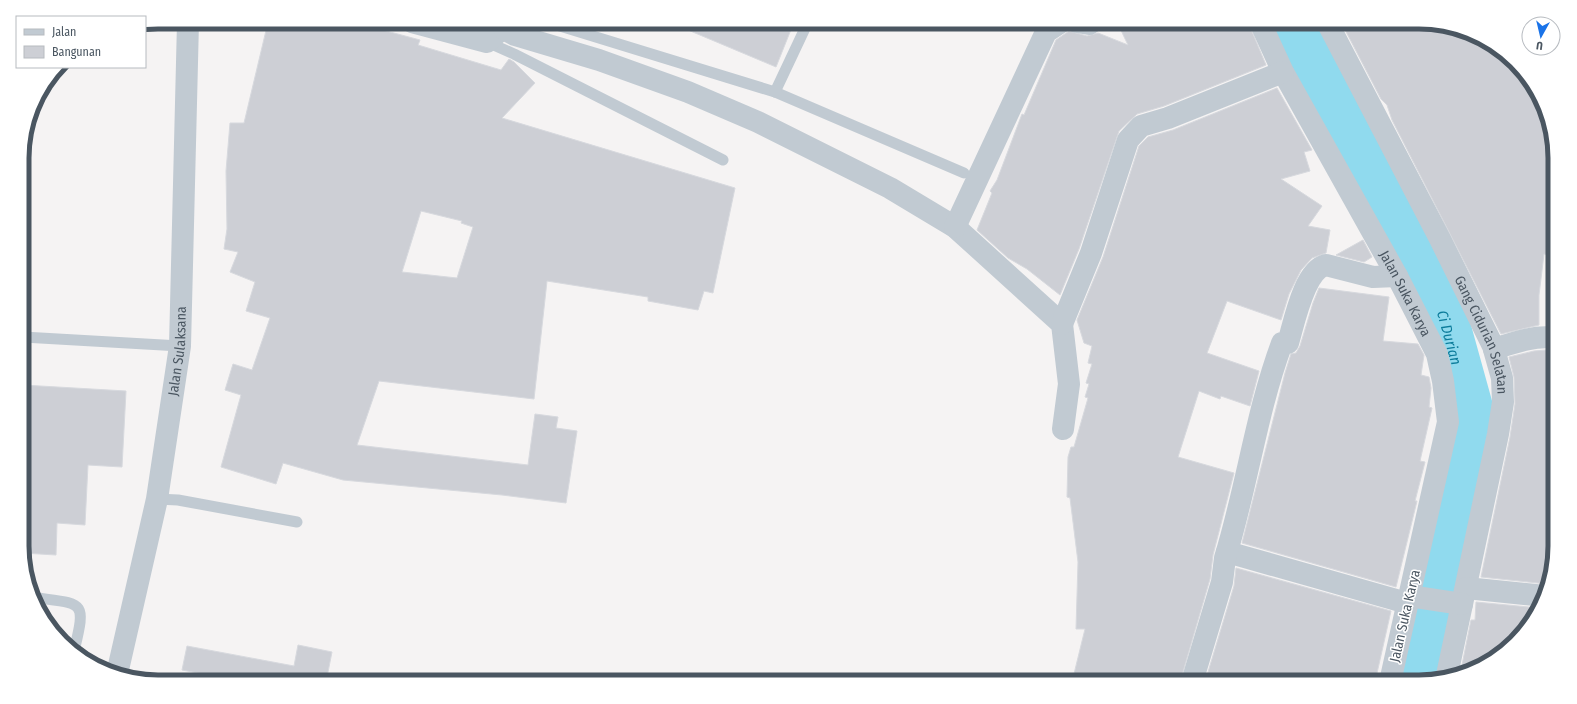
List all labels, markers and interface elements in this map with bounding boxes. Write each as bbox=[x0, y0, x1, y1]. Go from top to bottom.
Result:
legend bbox=[16, 16, 146, 68]
north arrow bbox=[1521, 16, 1561, 56]
text: Jalan bbox=[52, 25, 76, 39]
text: U bbox=[1536, 39, 1544, 52]
text: Bangunan bbox=[52, 45, 101, 59]
street label: Jalan Suka Karya bbox=[1376, 247, 1435, 339]
street label: Gang Cidurian Selatan bbox=[1451, 273, 1511, 394]
street label: Jalan Sulaksana bbox=[164, 306, 189, 397]
water label: Ci Durian bbox=[1433, 308, 1465, 367]
street label: Jalan Suka Karya bbox=[1386, 568, 1424, 664]

